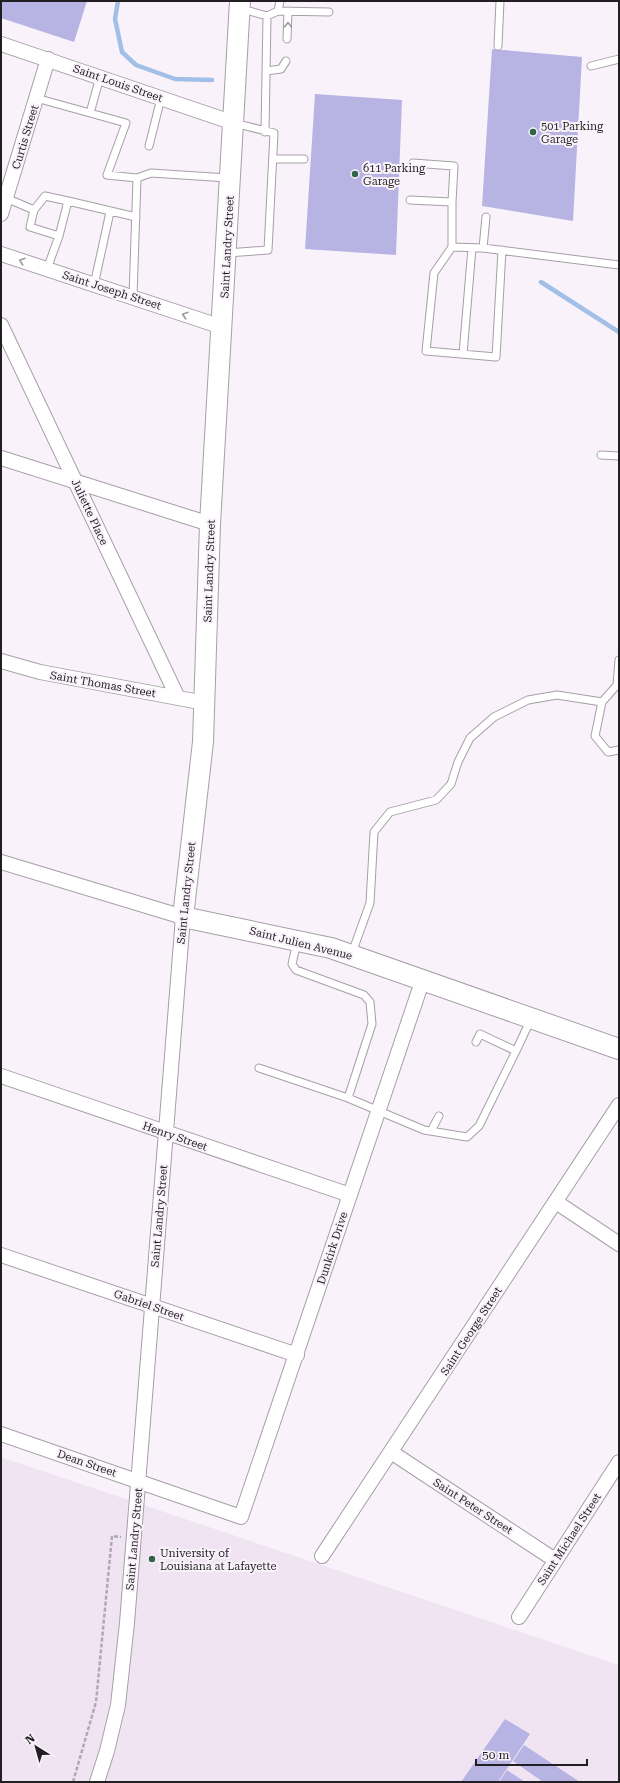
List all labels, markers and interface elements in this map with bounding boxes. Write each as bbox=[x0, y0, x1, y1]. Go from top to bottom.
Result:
one-way arrow bbox=[283, 22, 292, 28]
street label: Saint Louis Street bbox=[71, 62, 164, 105]
street label: Curtis Street bbox=[10, 103, 41, 171]
place label: 501 Parking Garage bbox=[541, 120, 604, 146]
marker: 501 Parking Garage bbox=[528, 127, 538, 137]
place label: 611 Parking Garage bbox=[363, 162, 426, 188]
marker: 611 Parking Garage bbox=[350, 169, 360, 179]
street label: Saint Landry Street bbox=[218, 195, 237, 299]
one-way arrow bbox=[18, 257, 25, 266]
street label: Saint Joseph Street bbox=[61, 268, 163, 313]
one-way arrow bbox=[182, 311, 189, 319]
street label: Juliette Place bbox=[69, 477, 111, 547]
street label: Saint Landry Street bbox=[201, 519, 218, 623]
street label: Saint Thomas Street bbox=[49, 669, 157, 700]
street label: Saint Landry Street bbox=[175, 841, 198, 945]
street label: Saint Julien Avenue bbox=[248, 924, 354, 963]
street label: Henry Street bbox=[141, 1119, 209, 1154]
street label: Saint Landry Street bbox=[149, 1164, 170, 1268]
street label: Dunkirk Drive bbox=[315, 1210, 350, 1286]
street label: Saint George Street bbox=[438, 1285, 505, 1378]
street label: Gabriel Street bbox=[112, 1287, 186, 1324]
street label: Dean Street bbox=[55, 1447, 118, 1480]
street label: Saint Peter Street bbox=[431, 1476, 515, 1537]
street label: Saint Landry Street bbox=[124, 1487, 145, 1591]
street label: Saint Michael Street bbox=[535, 1491, 604, 1588]
place label: University of Louisiana at Lafayette bbox=[160, 1547, 277, 1573]
marker: University of Louisiana at Lafayette bbox=[147, 1554, 157, 1564]
north arrow bbox=[16, 1727, 56, 1767]
text: N bbox=[23, 1731, 38, 1747]
scale bar bbox=[476, 1741, 587, 1767]
text: 50 m bbox=[482, 1748, 509, 1762]

